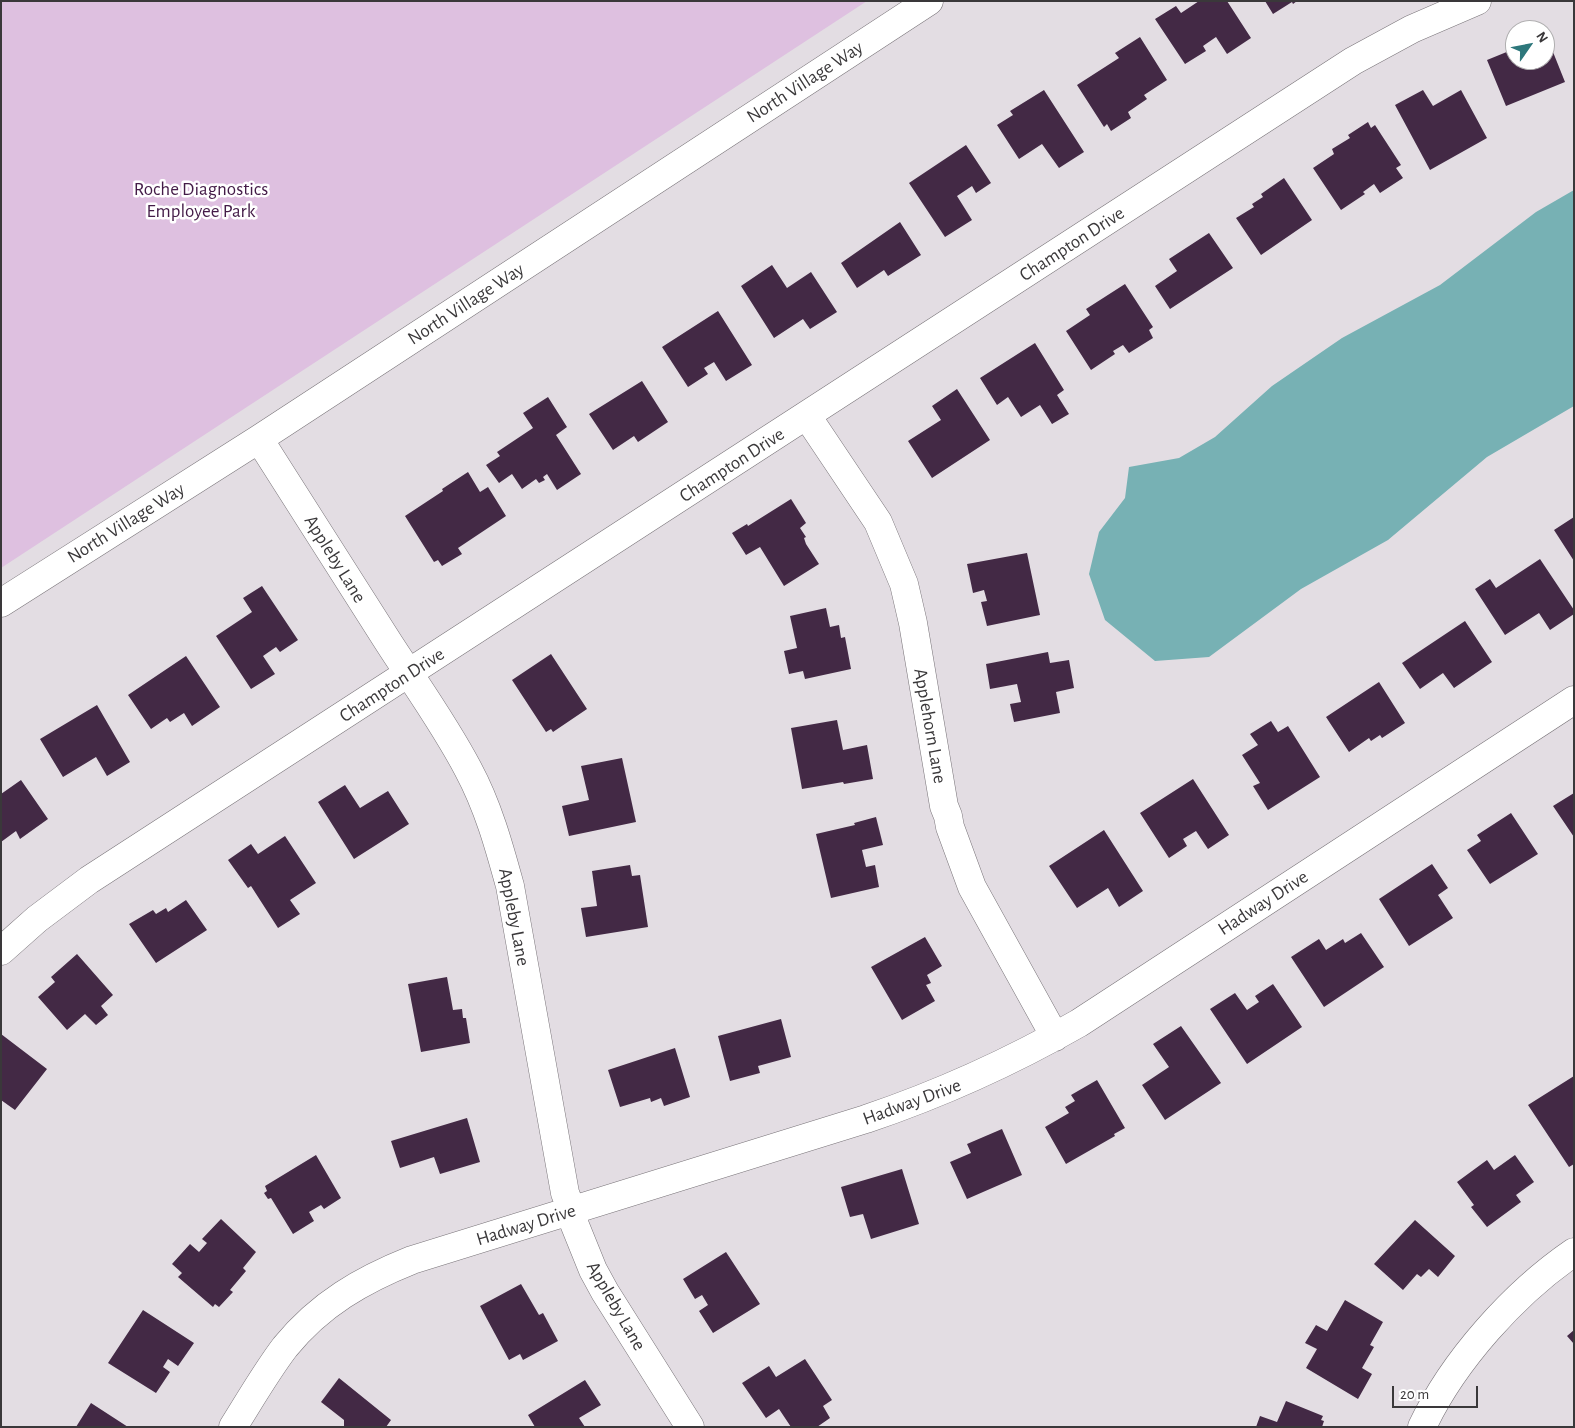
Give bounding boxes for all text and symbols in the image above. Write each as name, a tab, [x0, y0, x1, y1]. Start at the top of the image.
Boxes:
north arrow	[1505, 20, 1555, 70]
text: N	[1533, 29, 1550, 45]
street label: North Village Way	[743, 36, 867, 128]
park label: Roche Diagnostics Employee Park	[134, 178, 268, 222]
street label: Champton Drive	[1015, 202, 1129, 286]
street label: North Village Way	[404, 258, 528, 350]
street label: Champton Drive	[675, 423, 789, 507]
street label: North Village Way	[63, 478, 189, 568]
street label: Appleby Lane	[299, 511, 371, 607]
street label: Champton Drive	[335, 643, 449, 727]
street label: Applehorn Lane	[909, 667, 951, 785]
street label: Hadway Drive	[1214, 865, 1312, 941]
street label: Appleby Lane	[493, 866, 535, 968]
street label: Hadway Drive	[860, 1074, 964, 1130]
street label: Hadway Drive	[473, 1199, 579, 1251]
street label: Appleby Lane	[581, 1257, 651, 1355]
scale bar	[1395, 1376, 1481, 1408]
text: 20 m	[1400, 1387, 1429, 1402]

